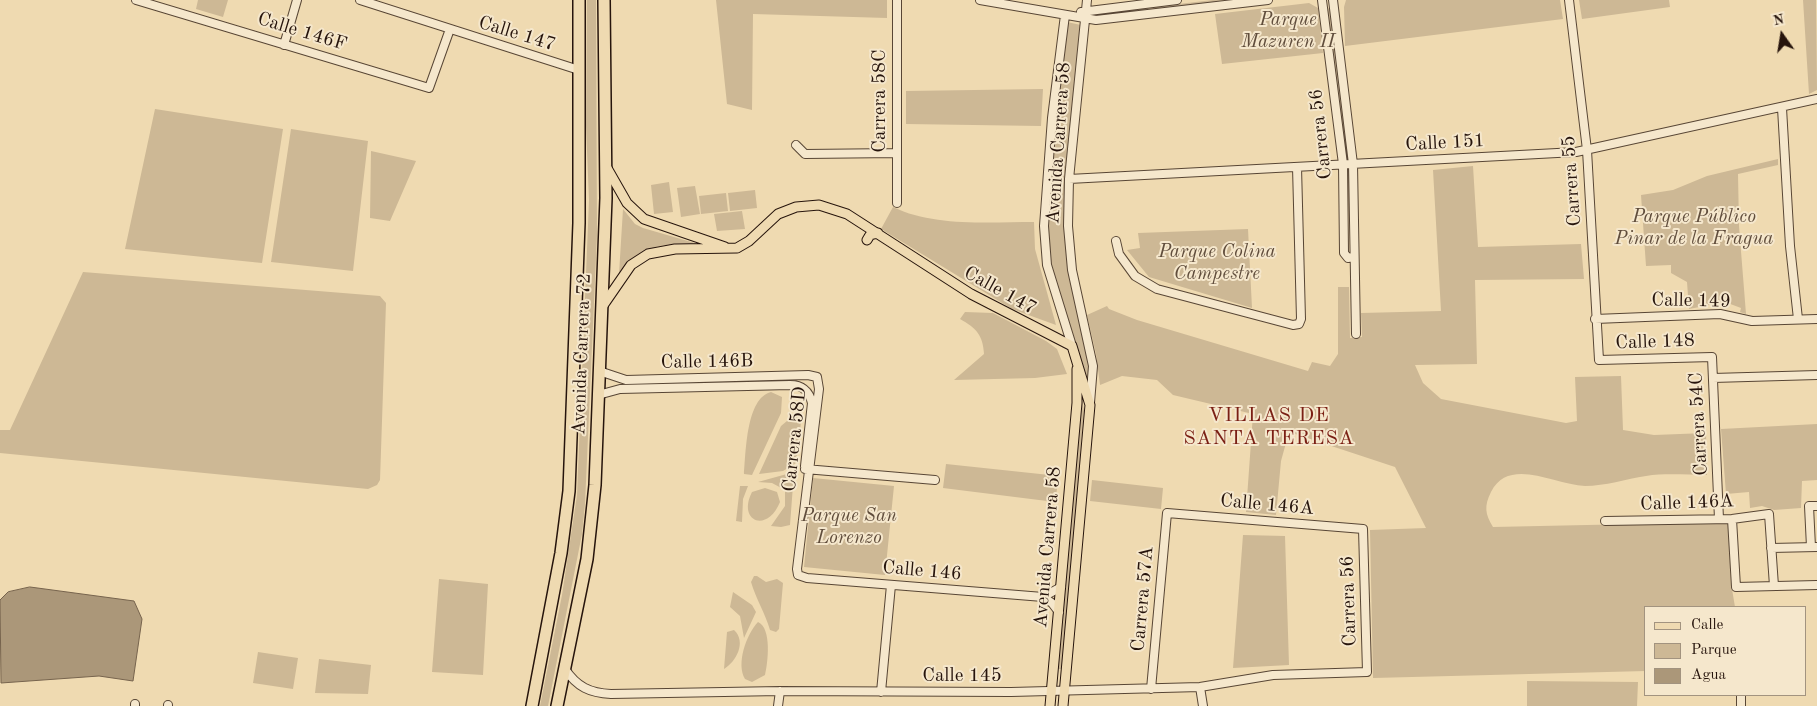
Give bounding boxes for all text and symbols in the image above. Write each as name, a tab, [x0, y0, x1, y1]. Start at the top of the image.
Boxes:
street label: Calle 146F	[255, 8, 349, 56]
park label: Parque Mazuren II	[1241, 9, 1335, 53]
north arrow	[1757, 10, 1807, 60]
street label: Calle 147	[476, 11, 558, 57]
text: N	[1772, 12, 1785, 28]
street label: Carrera 58C	[869, 49, 891, 153]
street label: Avenida Carrera 58	[1042, 61, 1076, 225]
street label: Carrera 56	[1305, 88, 1337, 180]
street label: Calle 151	[1405, 130, 1485, 156]
street label: Carrera 55	[1557, 135, 1587, 227]
park label: Parque Público Pinar de la Fragua	[1615, 206, 1773, 250]
park label: Parque Colina Campestre	[1158, 241, 1276, 285]
street label: Calle 147	[960, 262, 1040, 320]
street label: Avenida Carrera 72	[568, 273, 596, 435]
street label: Calle 149	[1651, 289, 1731, 313]
street label: Calle 148	[1615, 329, 1695, 355]
street label: Calle 146B	[661, 350, 753, 374]
street label: Carrera 54C	[1685, 372, 1713, 476]
street label: Carrera 58D	[778, 385, 812, 493]
district label: VILLAS DE SANTA TERESA	[1182, 404, 1356, 451]
street label: Avenida Carrera 58	[1030, 465, 1066, 629]
street label: Calle 146A	[1219, 490, 1315, 520]
street label: Calle 146A	[1640, 490, 1734, 516]
park label: Parque San Lorenzo	[801, 505, 897, 549]
street label: Carrera 57A	[1127, 545, 1159, 653]
street label: Carrera 56	[1336, 555, 1362, 647]
street label: Calle 146	[881, 556, 963, 586]
legend	[1644, 606, 1807, 696]
text: Calle	[1691, 618, 1723, 633]
text: Parque	[1691, 643, 1737, 658]
street label: Calle 145	[922, 665, 1002, 687]
text: Agua	[1691, 668, 1726, 683]

